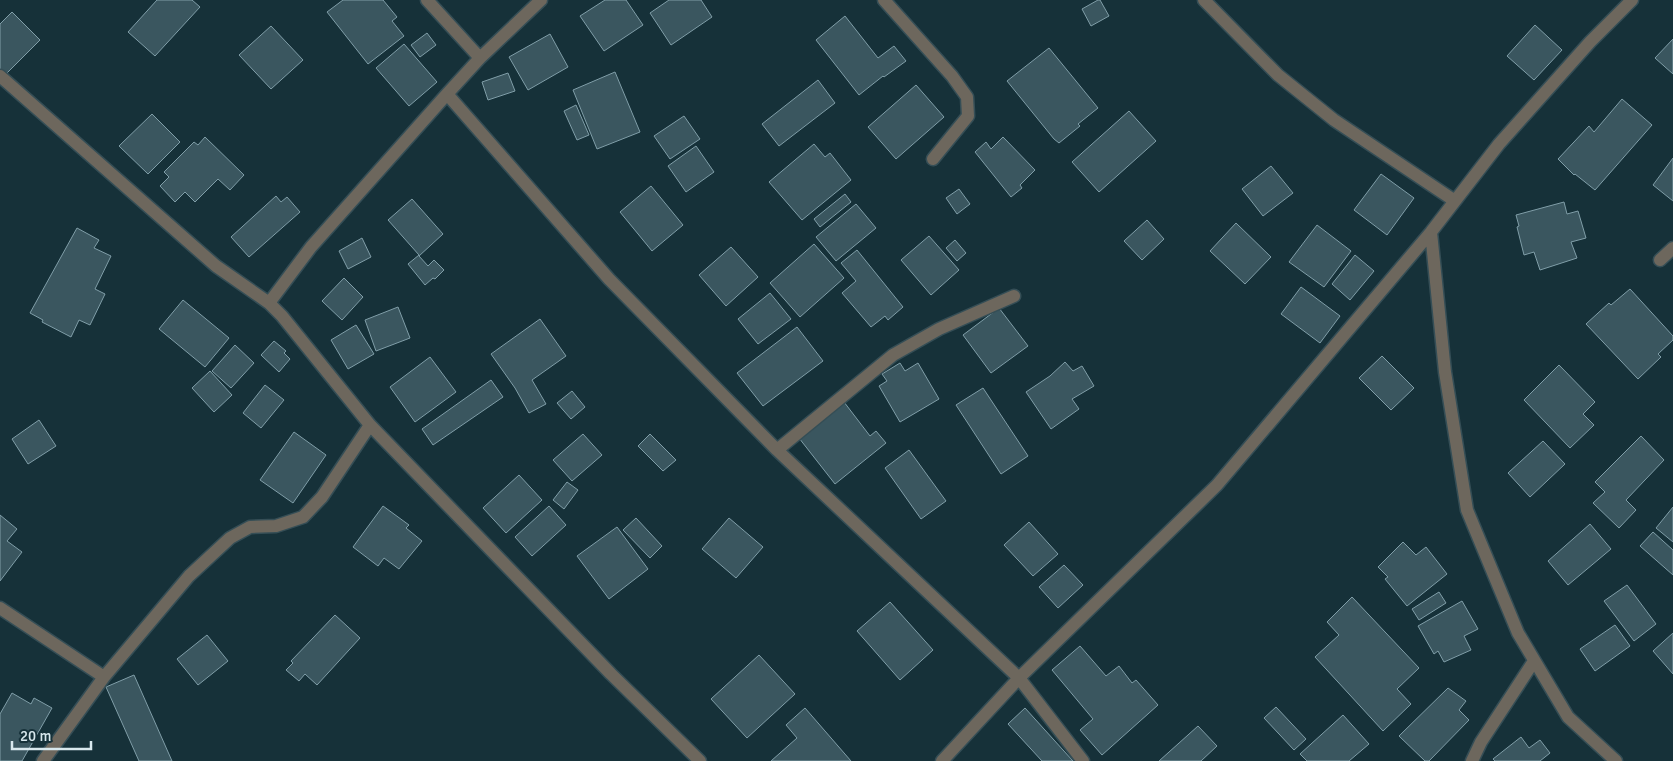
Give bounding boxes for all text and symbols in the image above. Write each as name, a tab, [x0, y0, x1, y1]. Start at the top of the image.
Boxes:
scale bar	[12, 718, 91, 750]
text: 20 m	[20, 727, 51, 745]

